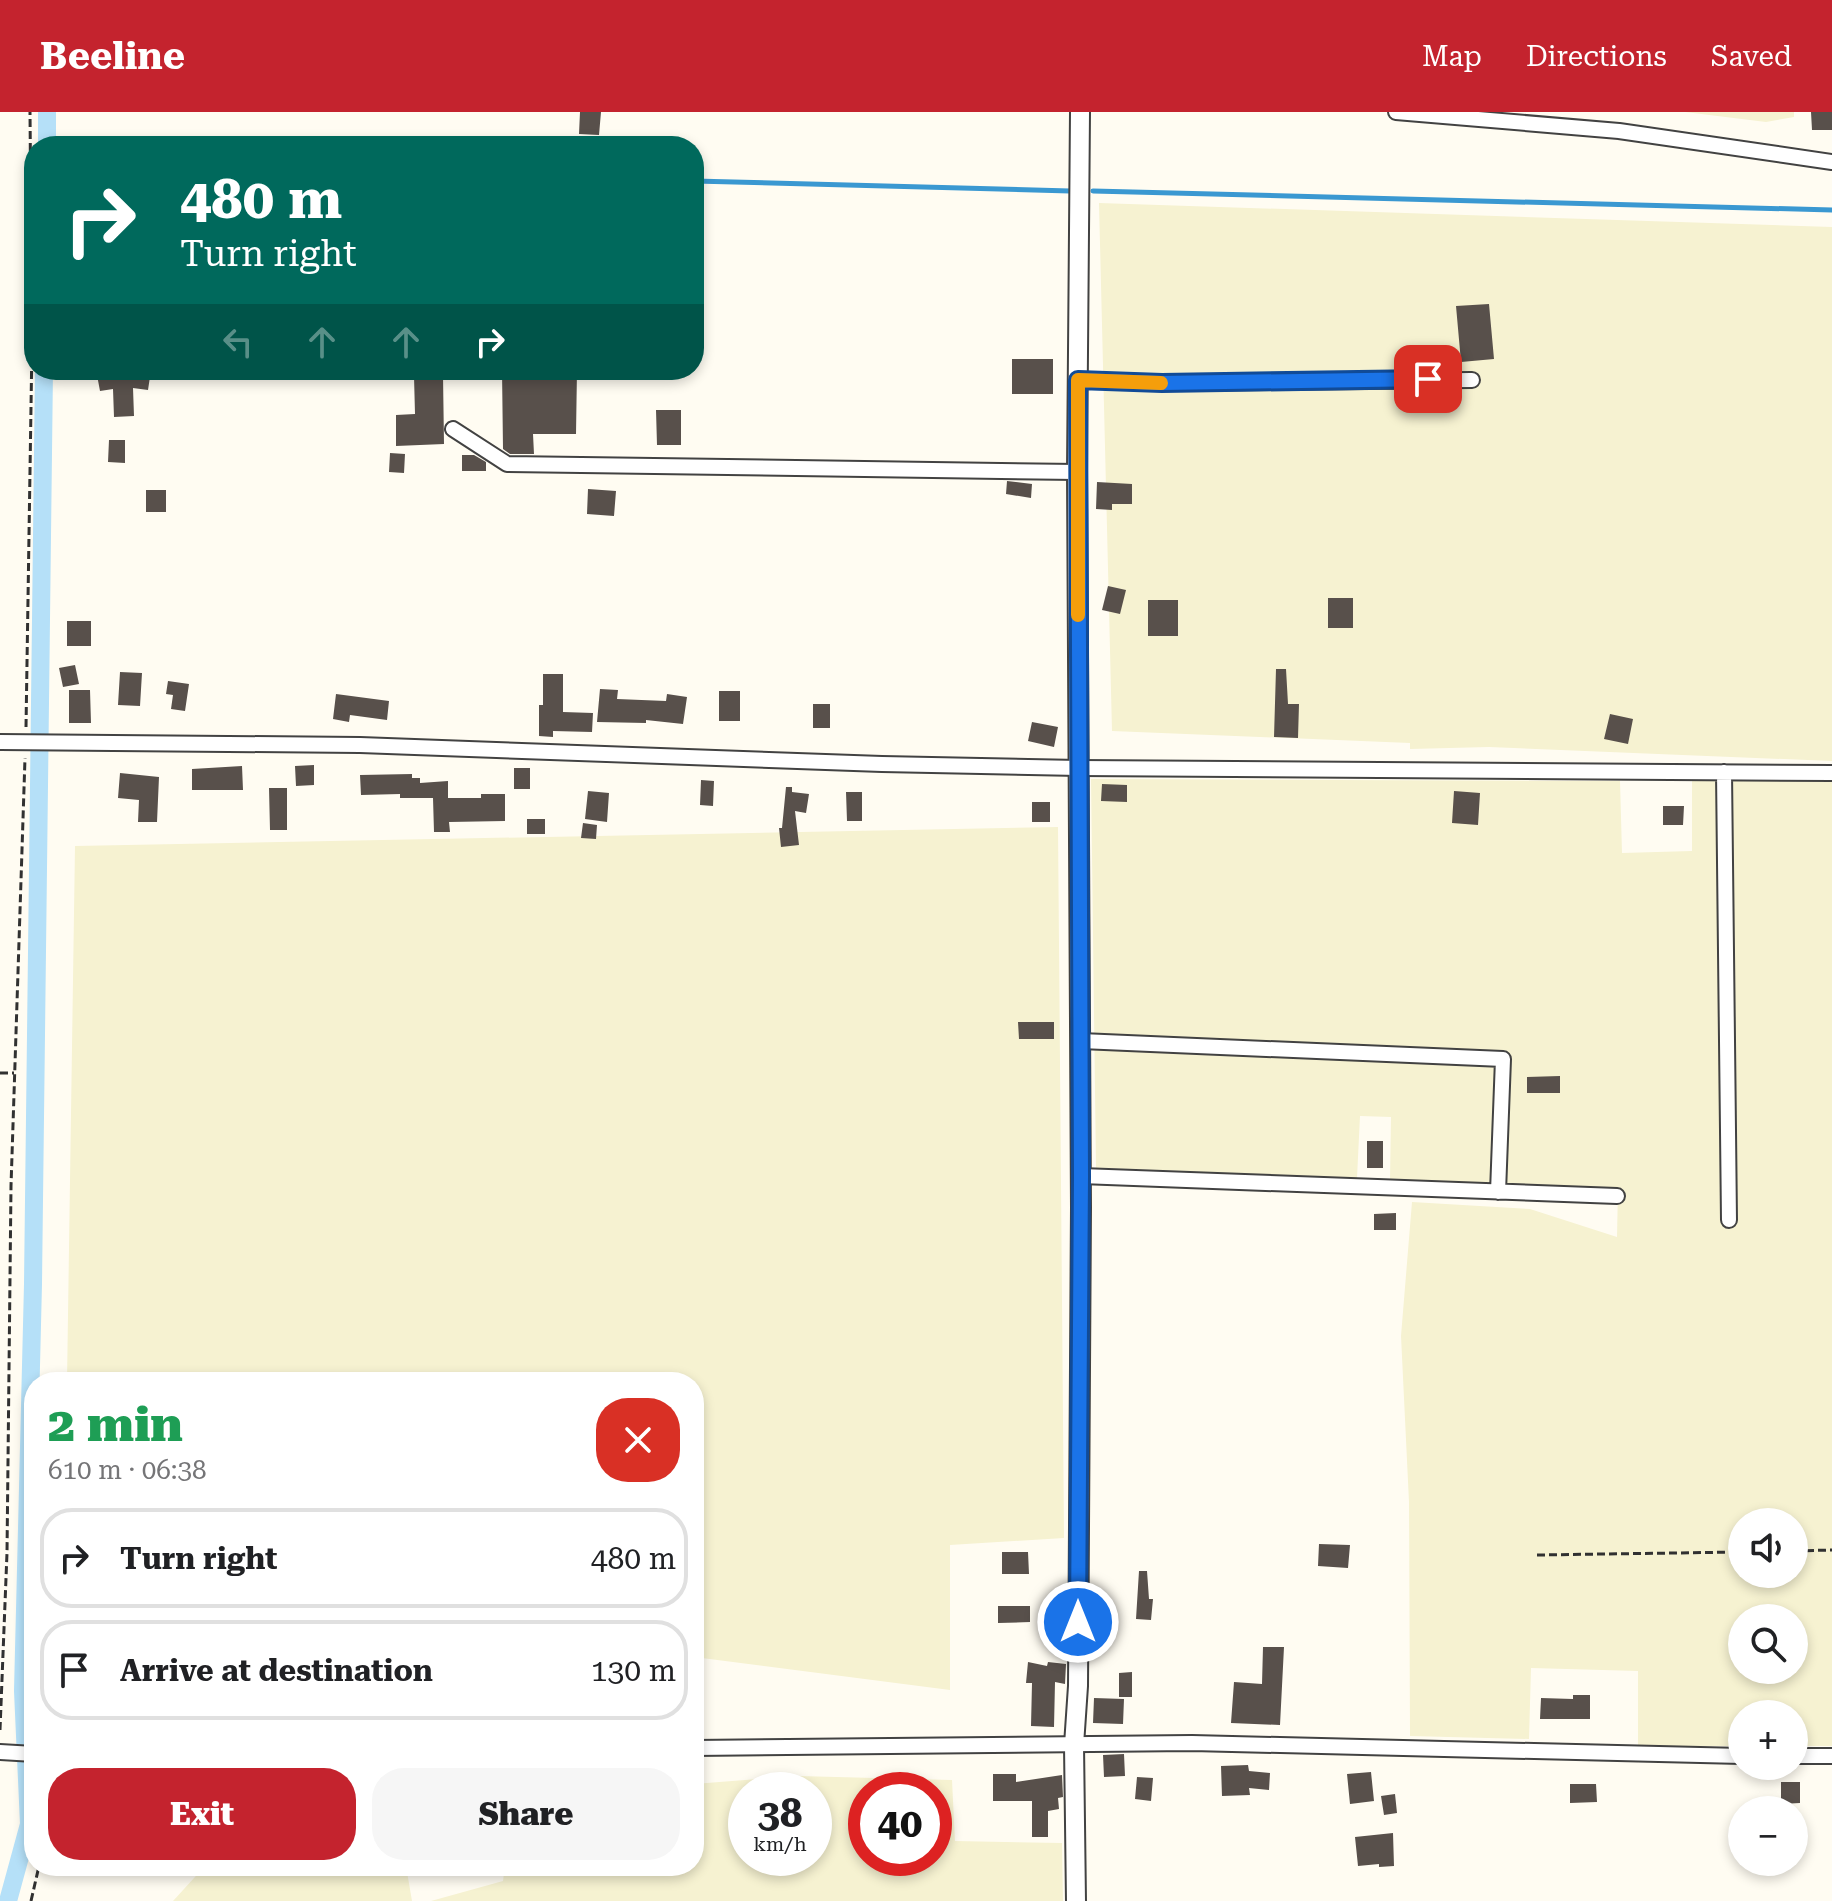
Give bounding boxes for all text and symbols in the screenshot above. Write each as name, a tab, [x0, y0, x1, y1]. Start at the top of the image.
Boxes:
text: Beeline	[40, 34, 185, 78]
text: Map	[1422, 40, 1482, 73]
text: Directions	[1526, 40, 1667, 73]
text: Saved	[1711, 40, 1792, 73]
text: 480 m	[180, 166, 342, 232]
icon: right	[48, 168, 152, 272]
text: Turn right	[180, 233, 357, 275]
icon: left	[216, 320, 260, 364]
icon: ahead	[300, 320, 344, 364]
icon: ahead	[384, 320, 428, 364]
icon: right	[468, 320, 512, 364]
pin	[1394, 345, 1462, 413]
icon: arrive	[1406, 357, 1450, 401]
text: 2 min	[48, 1397, 183, 1453]
button: close	[596, 1398, 680, 1482]
text: 610 m · 06:38	[48, 1455, 207, 1485]
map controls	[1728, 1508, 1808, 1876]
button: sound	[1728, 1508, 1808, 1588]
icon: right	[52, 1536, 96, 1580]
text: Turn right	[120, 1541, 277, 1576]
text: 480 m	[591, 1541, 676, 1576]
position arrow	[1036, 1580, 1120, 1664]
button: search	[1728, 1604, 1808, 1684]
icon: arrive	[52, 1648, 96, 1692]
text: Arrive at destination	[120, 1653, 433, 1688]
text: 130 m	[591, 1653, 676, 1688]
button: +	[1728, 1700, 1808, 1780]
button: Exit	[48, 1768, 356, 1860]
button: Share	[372, 1768, 680, 1860]
speed limit sign: 40	[848, 1772, 952, 1876]
text: 38	[758, 1790, 802, 1837]
button: −	[1728, 1796, 1808, 1876]
text: km/h	[753, 1832, 807, 1856]

